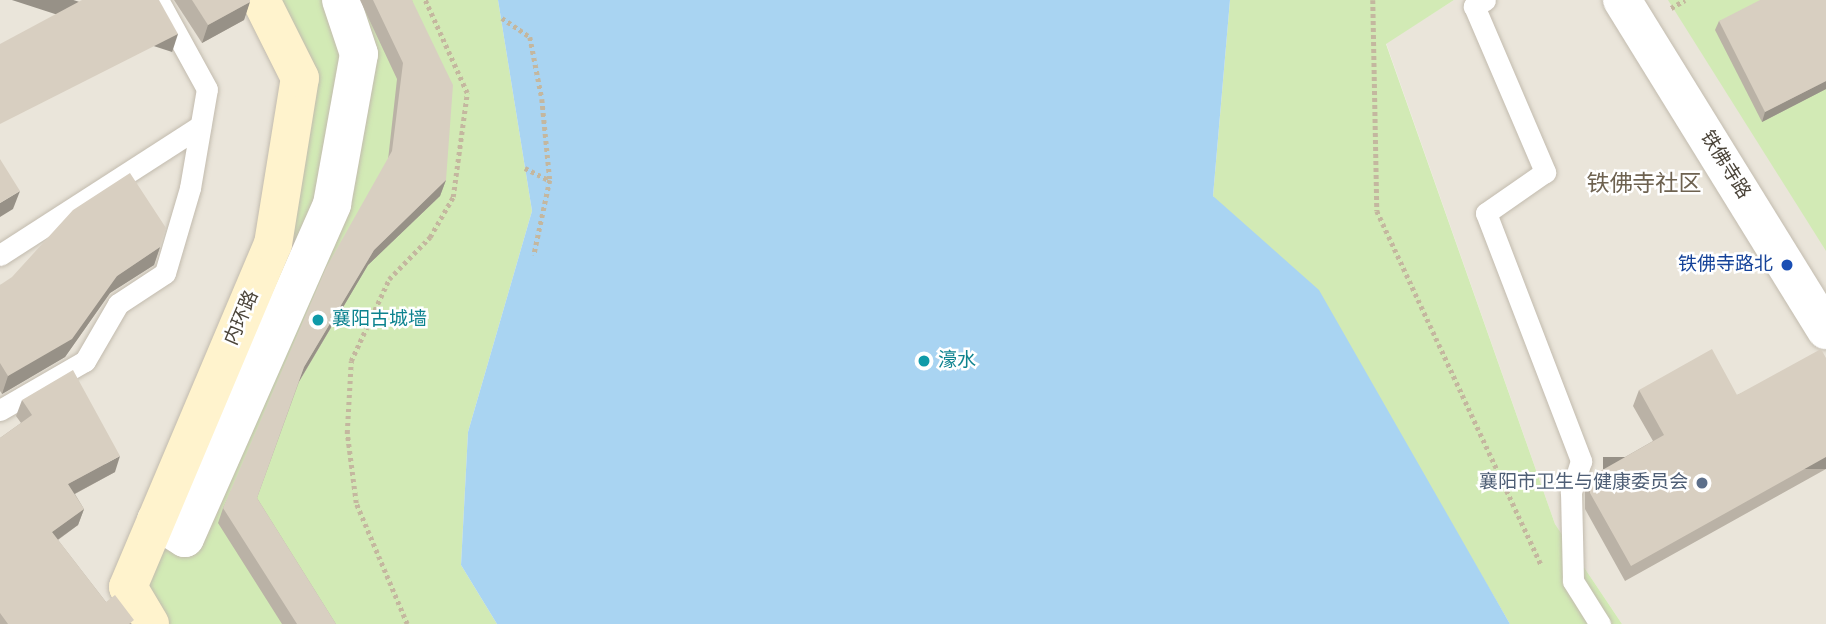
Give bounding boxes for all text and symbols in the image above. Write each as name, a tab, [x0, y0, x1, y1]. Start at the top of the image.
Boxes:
street label: 铁佛寺路	[1695, 127, 1755, 203]
district label: 铁佛寺社区	[1587, 170, 1701, 198]
place label: 铁佛寺路北	[1678, 254, 1773, 276]
marker: 铁佛寺路北	[1779, 257, 1795, 273]
street label: 内环路	[220, 287, 264, 349]
place label: 襄阳古城墙	[332, 309, 427, 331]
marker: 襄阳古城墙	[310, 312, 326, 328]
place label: 濠水	[938, 350, 976, 372]
marker: 濠水	[916, 353, 932, 369]
place label: 襄阳市卫生与健康委员会	[1479, 472, 1688, 494]
marker: 襄阳市卫生与健康委员会	[1694, 475, 1710, 491]

